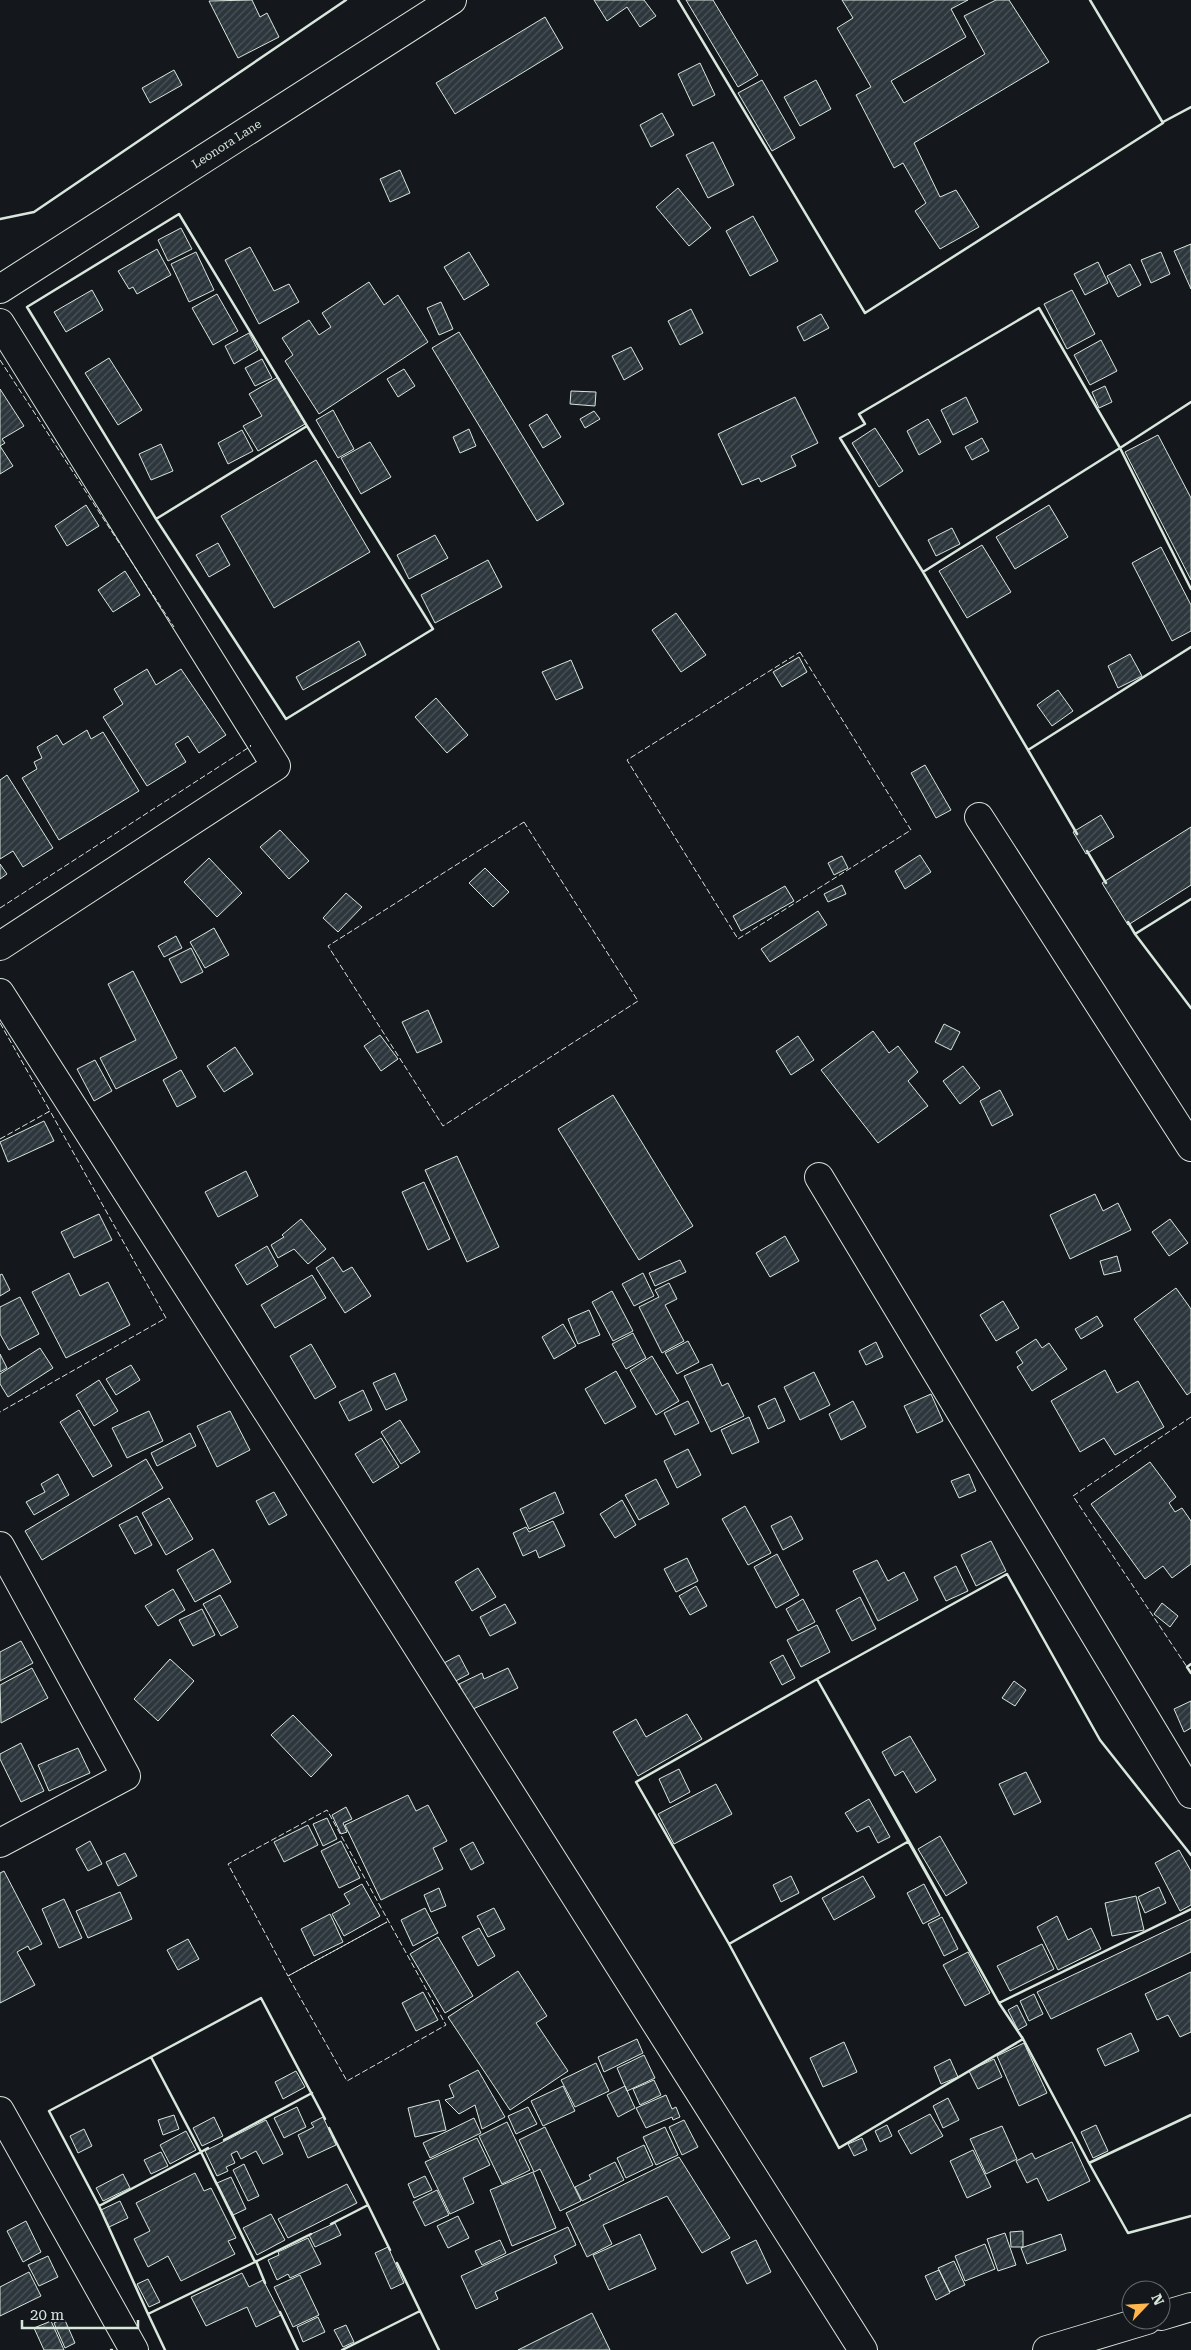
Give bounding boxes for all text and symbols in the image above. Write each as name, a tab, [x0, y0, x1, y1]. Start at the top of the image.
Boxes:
street label: Leonora Lane	[189, 117, 264, 171]
north arrow	[1121, 2280, 1171, 2330]
text: N	[1148, 2291, 1167, 2308]
scale bar	[22, 2298, 139, 2330]
text: 20 m	[30, 2306, 65, 2324]

